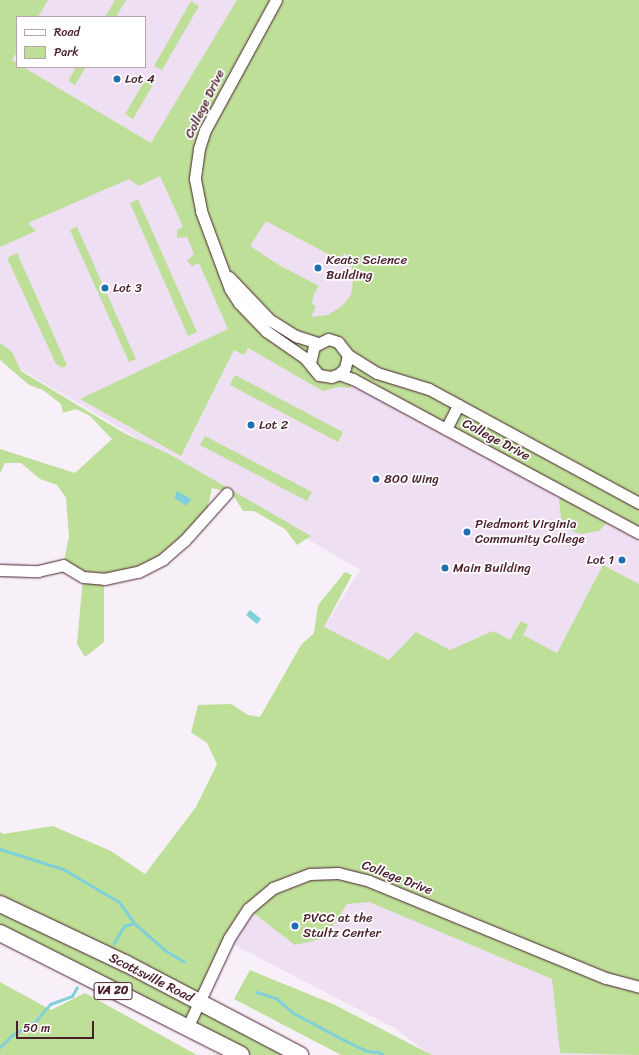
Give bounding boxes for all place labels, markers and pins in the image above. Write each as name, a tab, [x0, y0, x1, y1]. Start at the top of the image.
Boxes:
place label: Lot 4	[125, 71, 155, 87]
marker: Lot 4	[112, 74, 122, 84]
place label: Keats Science Building	[326, 253, 407, 284]
marker: Keats Science Building	[313, 263, 323, 273]
place label: Lot 3	[113, 280, 142, 296]
marker: Lot 3	[100, 283, 110, 293]
place label: Lot 2	[259, 417, 288, 433]
marker: Lot 2	[246, 420, 256, 430]
place label: 800 Wing	[384, 471, 439, 487]
marker: 800 Wing	[371, 474, 381, 484]
place label: Piedmont Virginia Community College	[475, 517, 585, 548]
marker: Piedmont Virginia Community College	[462, 527, 472, 537]
place label: Lot 1	[587, 552, 614, 568]
marker: Lot 1	[617, 555, 627, 565]
place label: Main Building	[453, 560, 531, 576]
marker: Main Building	[440, 563, 450, 573]
place label: PVCC at the Stultz Center	[303, 911, 382, 942]
marker: PVCC at the Stultz Center	[290, 921, 300, 931]

